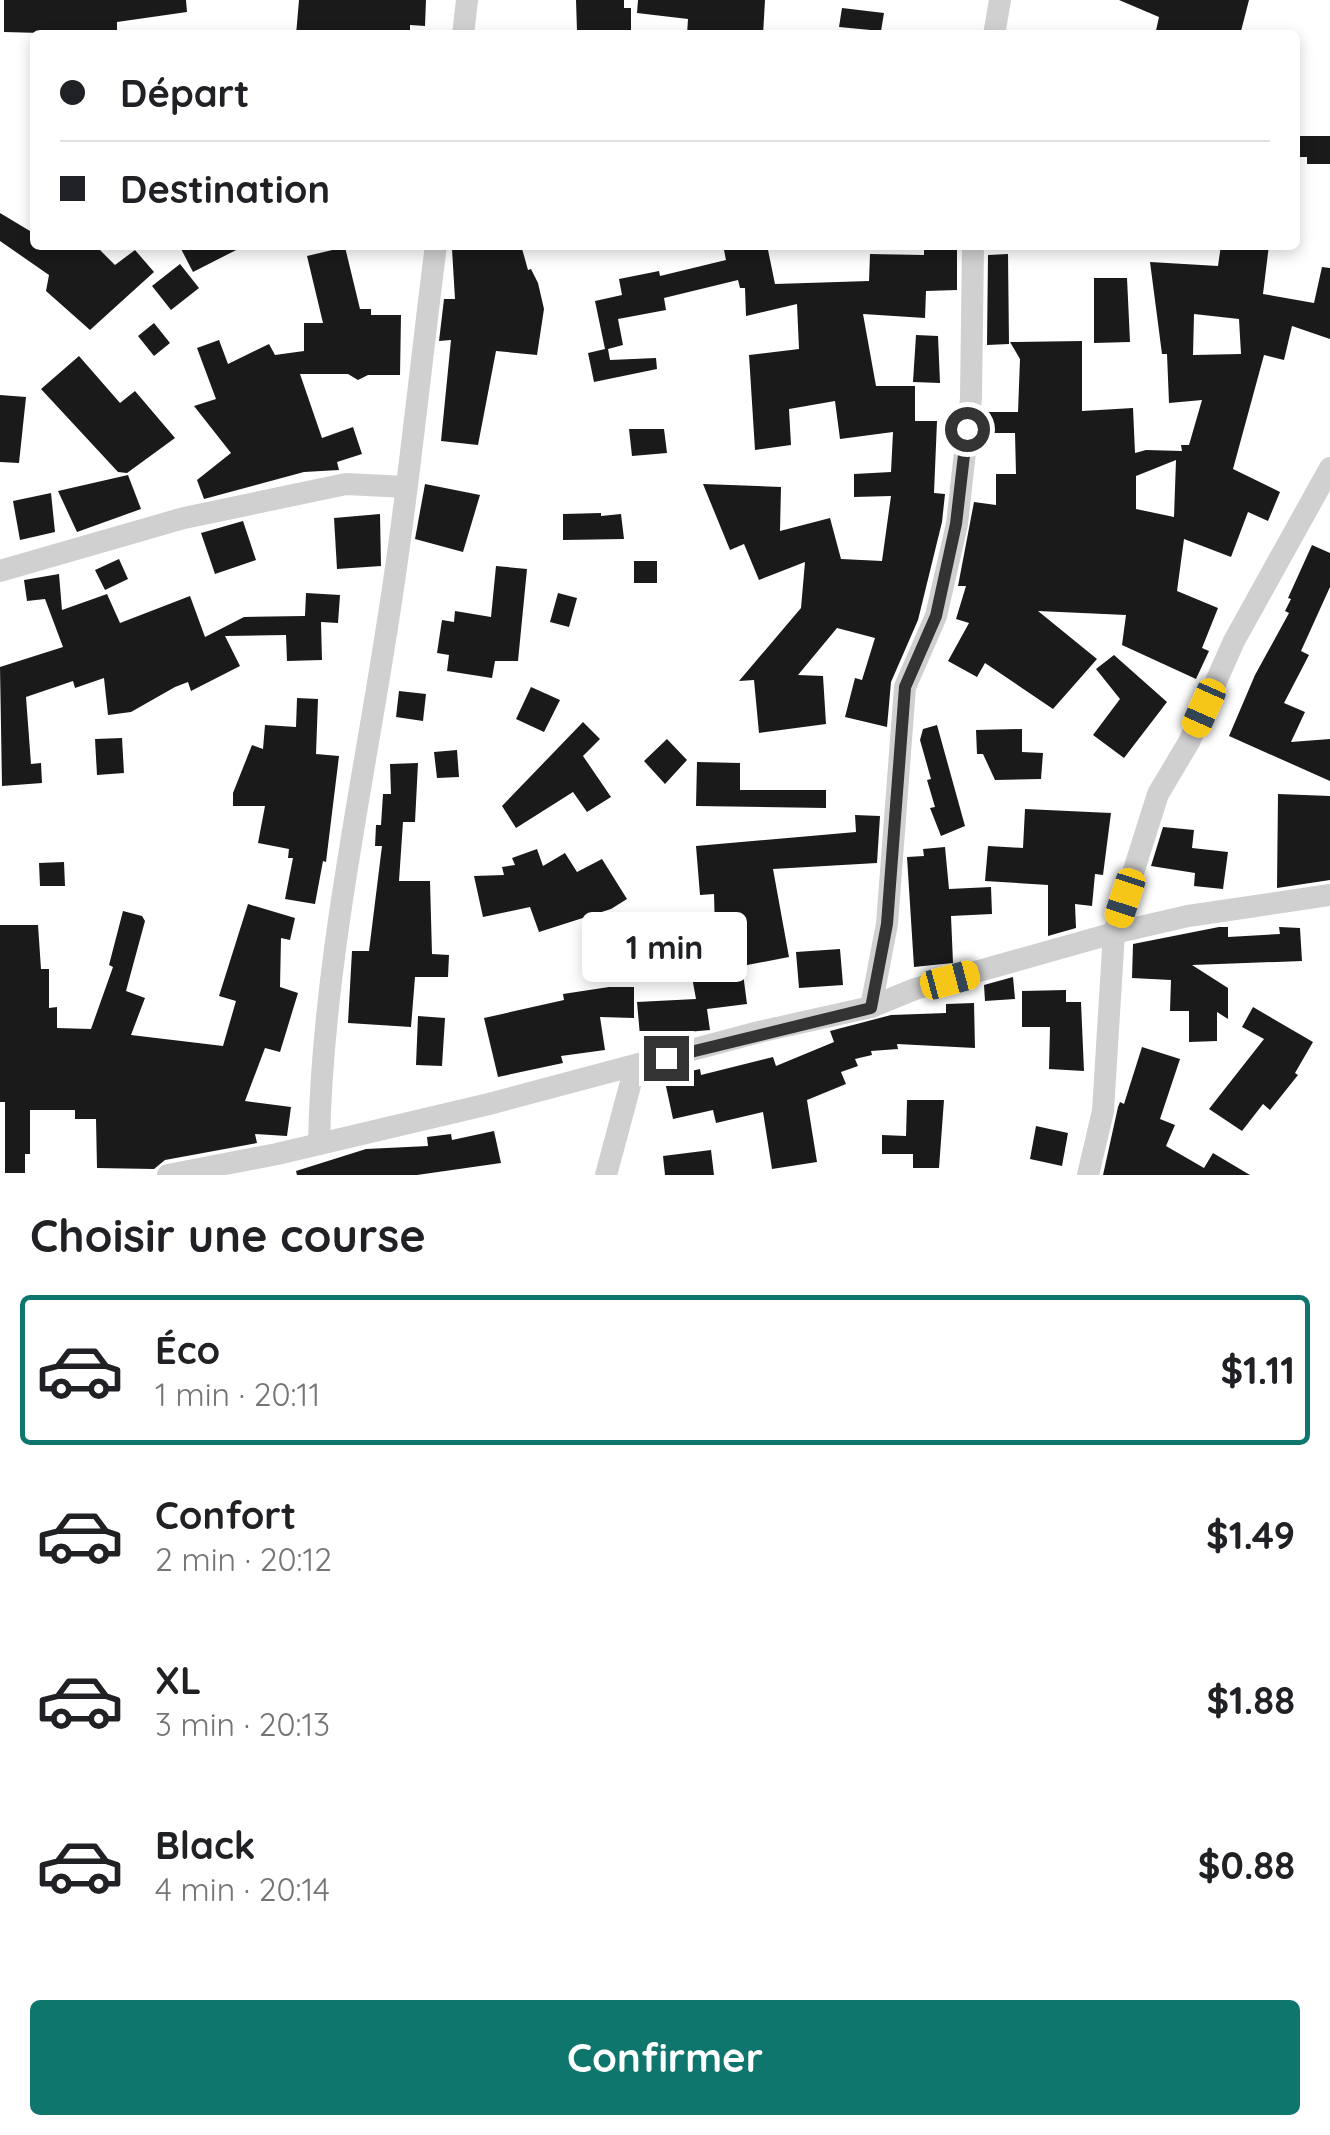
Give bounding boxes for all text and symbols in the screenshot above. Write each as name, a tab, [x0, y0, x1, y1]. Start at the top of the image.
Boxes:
text: Départ	[120, 69, 250, 117]
text: Destination	[120, 165, 330, 213]
route start	[945, 407, 990, 452]
car	[1178, 674, 1230, 742]
car	[1101, 865, 1149, 931]
callout: 1 min	[584, 913, 748, 983]
text: 1 min	[626, 927, 703, 967]
car	[917, 958, 983, 1002]
route end	[644, 1036, 689, 1081]
text: Choisir une course	[30, 1207, 426, 1263]
icon: car	[35, 1325, 125, 1415]
text: Éco	[155, 1326, 220, 1374]
text: $1.11	[1220, 1346, 1295, 1394]
text: 1 min · 20:11	[155, 1374, 320, 1414]
icon: car	[35, 1490, 125, 1580]
text: Confort	[155, 1491, 296, 1539]
text: $1.49	[1206, 1511, 1295, 1559]
text: 2 min · 20:12	[155, 1539, 332, 1579]
icon: car	[35, 1655, 125, 1745]
text: XL	[155, 1656, 201, 1704]
text: $1.88	[1206, 1676, 1295, 1724]
text: 3 min · 20:13	[155, 1704, 330, 1744]
icon: car	[35, 1820, 125, 1910]
text: Black	[155, 1821, 255, 1869]
text: $0.88	[1198, 1841, 1295, 1889]
text: 4 min · 20:14	[155, 1869, 330, 1909]
button: Confirmer	[30, 2000, 1300, 2115]

